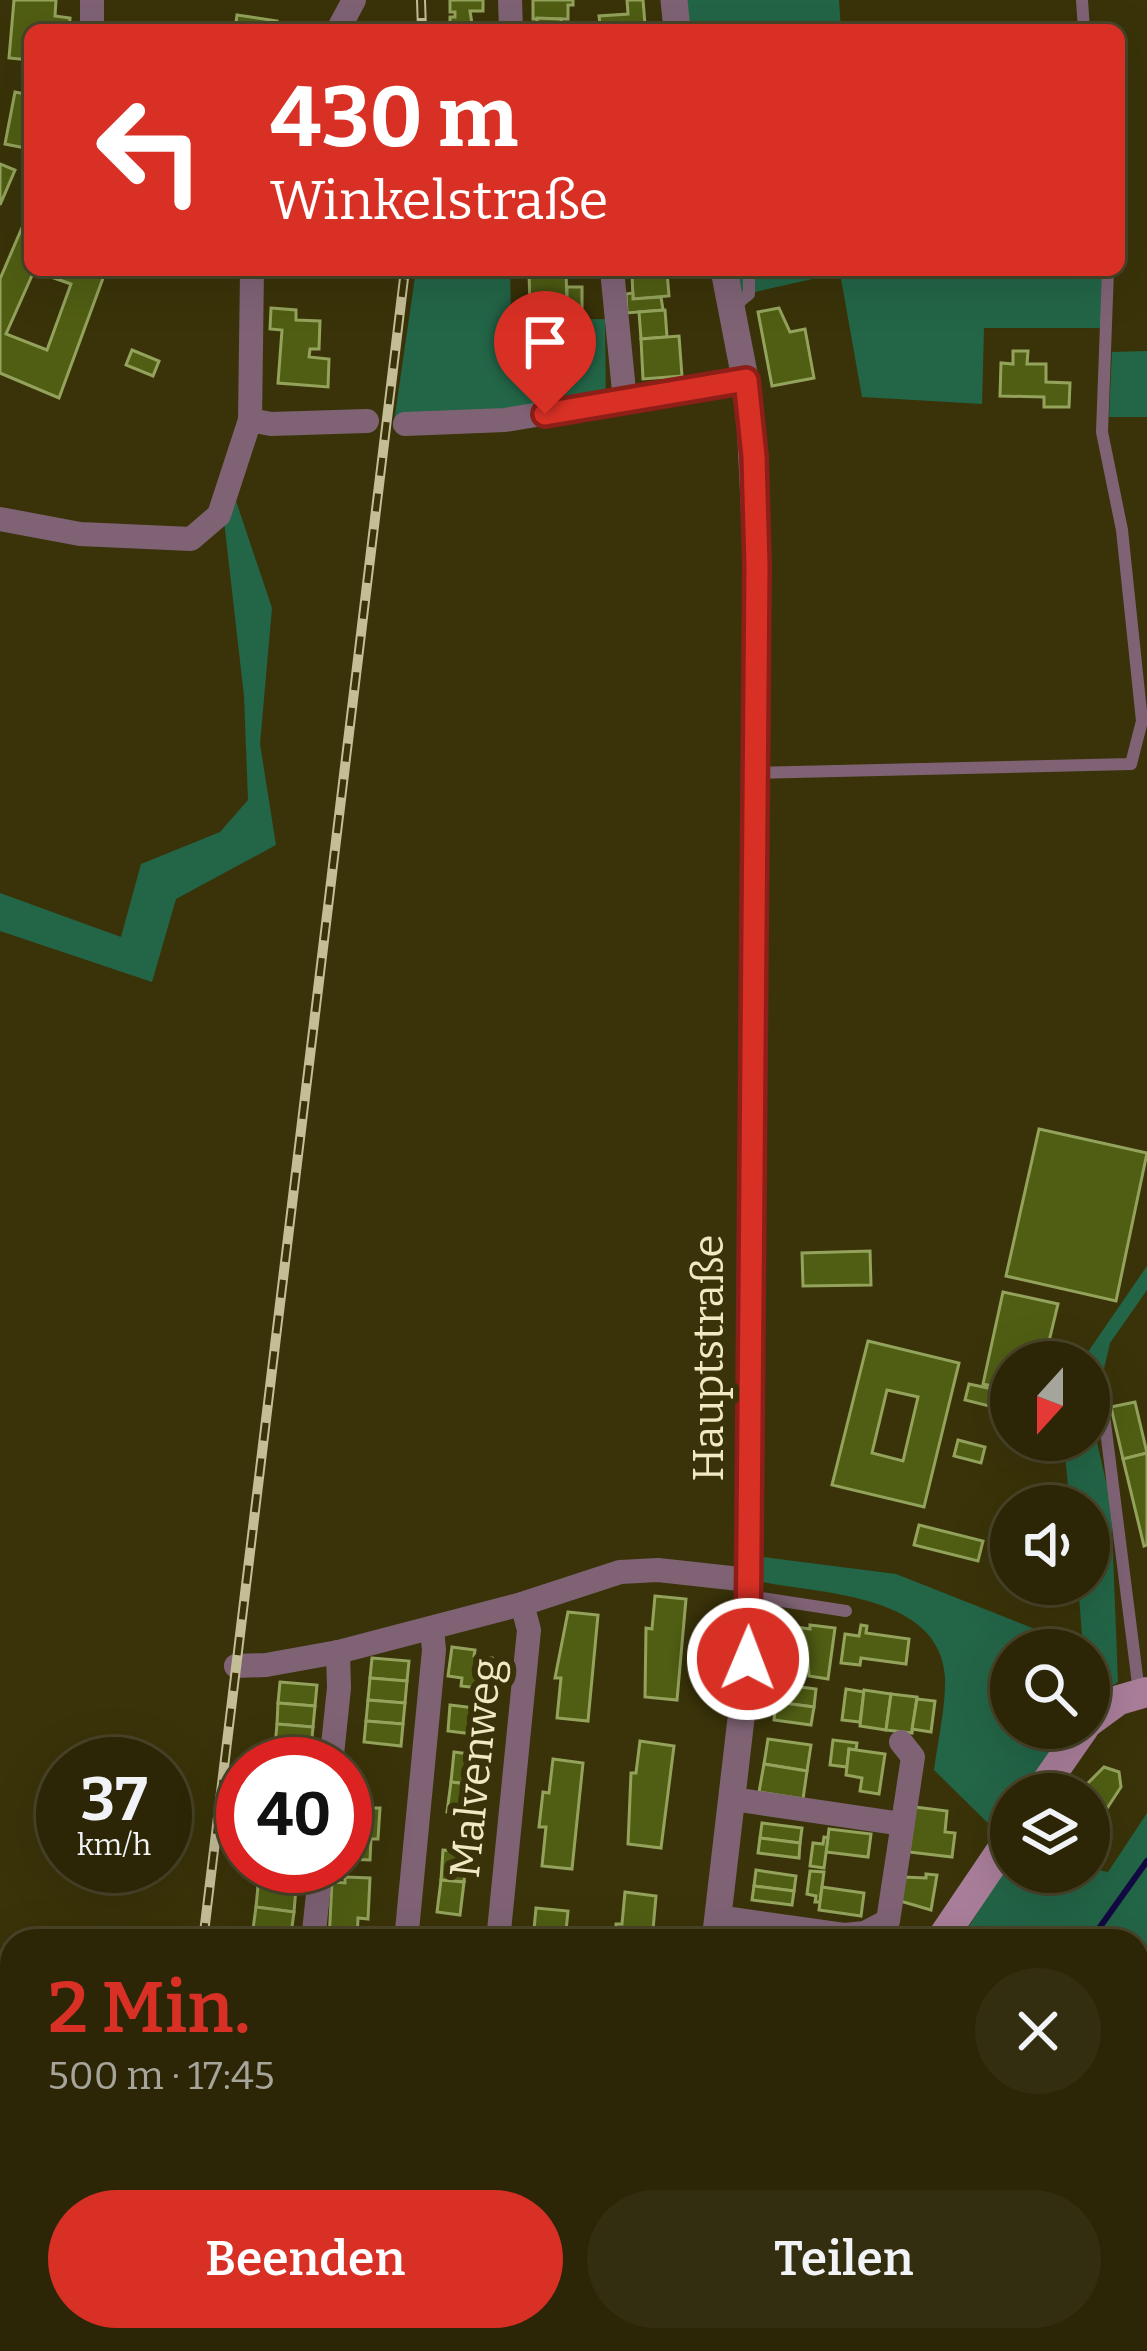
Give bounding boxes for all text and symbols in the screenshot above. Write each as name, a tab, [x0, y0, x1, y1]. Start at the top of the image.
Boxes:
text: 430 m	[270, 67, 518, 168]
icon: left	[72, 72, 228, 228]
text: Winkelstraße	[270, 169, 608, 233]
pin	[494, 291, 596, 414]
icon: arrive	[512, 309, 578, 375]
street label: Hauptstraße	[684, 1235, 734, 1481]
north arrow	[990, 1341, 1110, 1461]
map controls	[990, 1341, 1110, 1893]
button: sound	[990, 1485, 1110, 1605]
position arrow	[685, 1596, 811, 1722]
button: search	[990, 1629, 1110, 1749]
street label: Malvenweg	[440, 1656, 512, 1880]
speed limit sign: 40	[216, 1737, 372, 1893]
text: 37	[81, 1764, 147, 1836]
button: layers	[990, 1773, 1110, 1893]
text: km/h	[77, 1827, 151, 1863]
text: 2 Min.	[48, 1965, 250, 2051]
button: close	[975, 1968, 1101, 2094]
text: 500 m · 17:45	[48, 2053, 275, 2099]
button: Beenden	[48, 2190, 563, 2328]
button: Teilen	[587, 2190, 1101, 2328]

